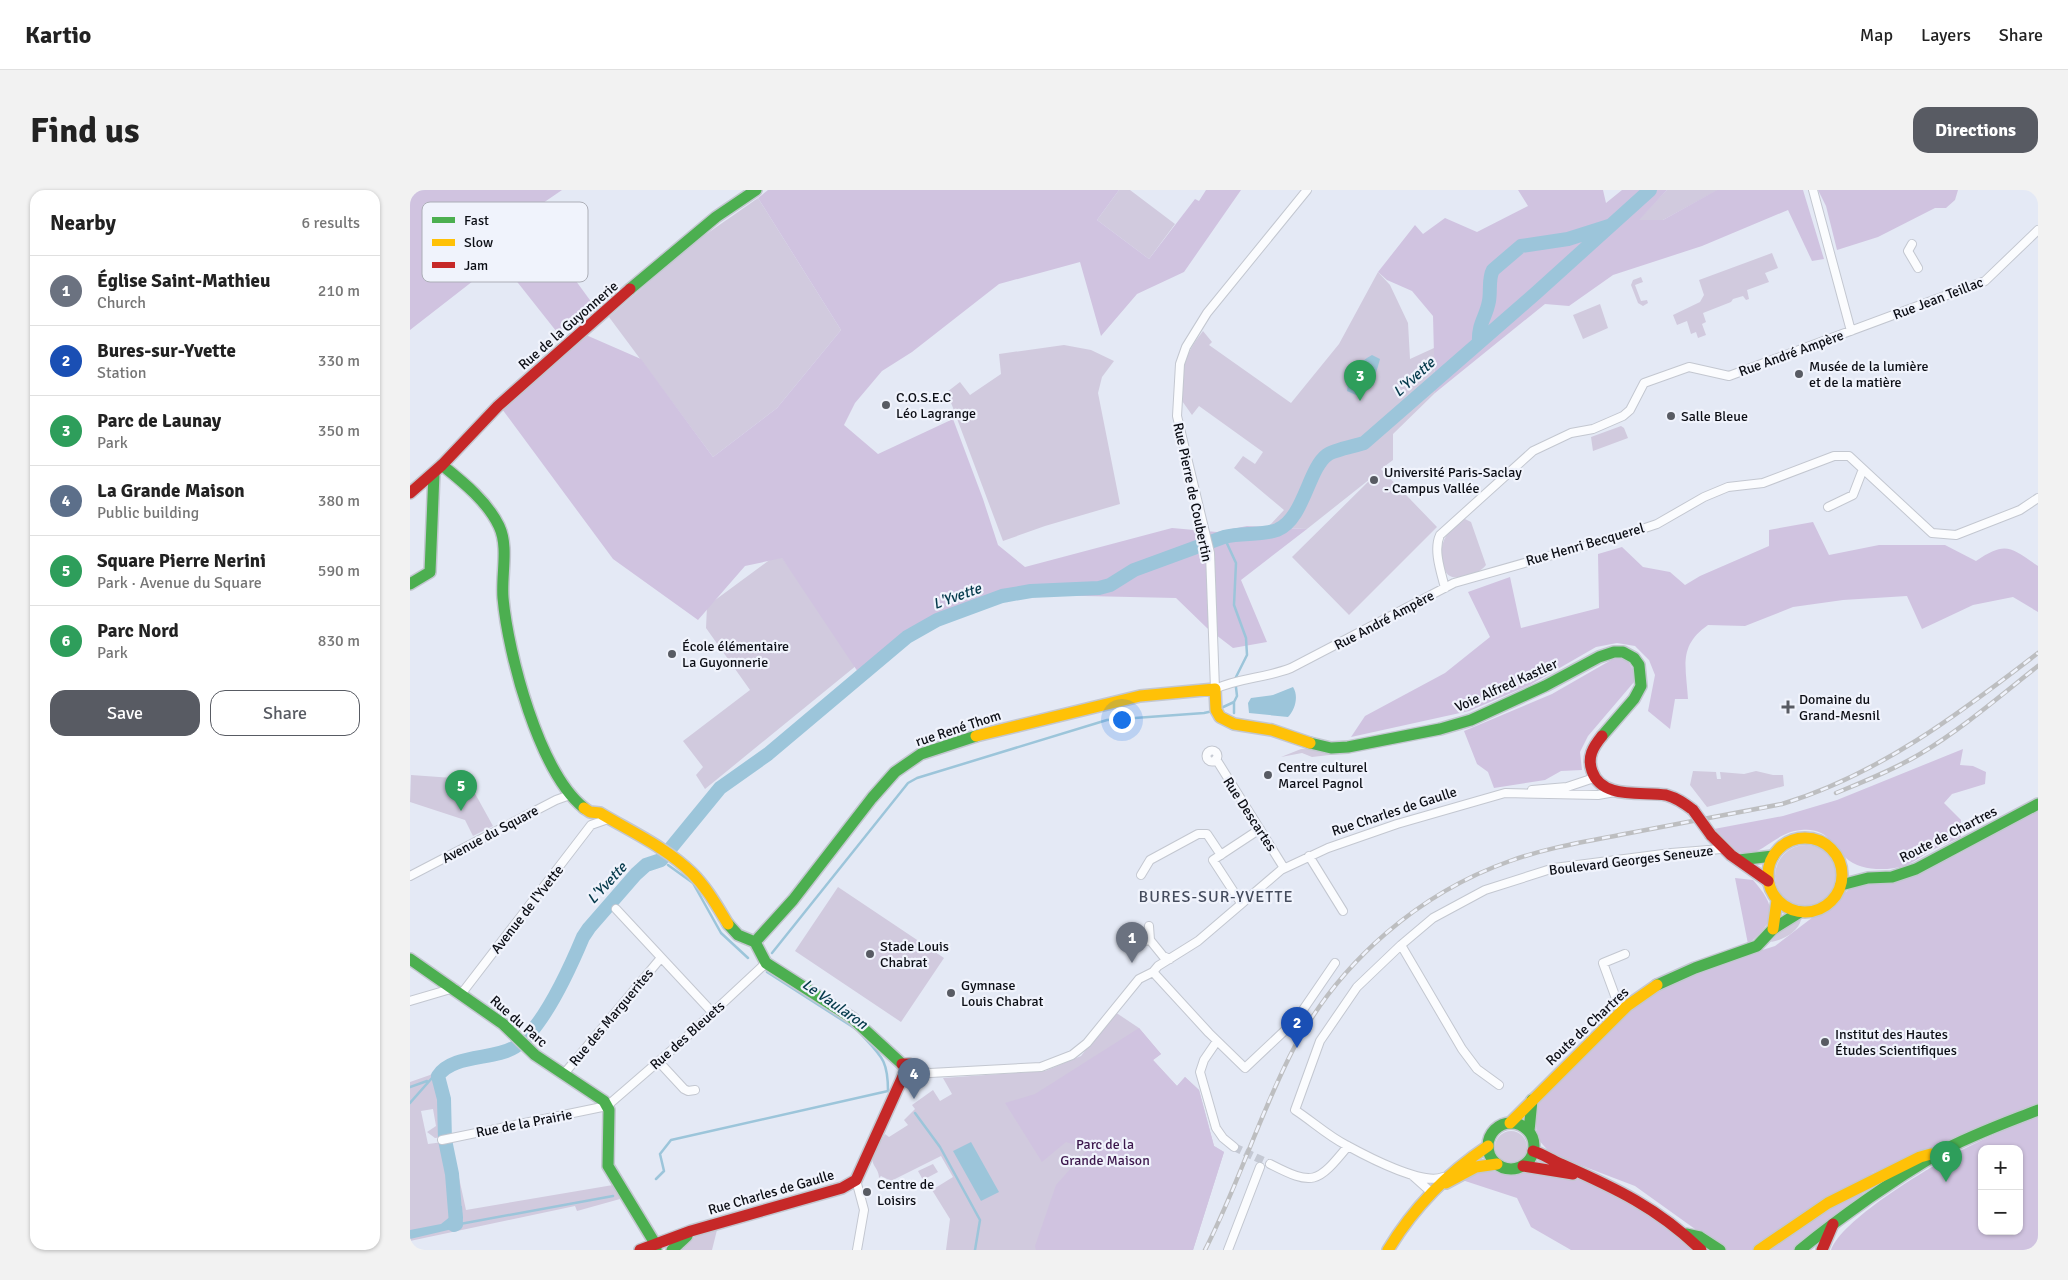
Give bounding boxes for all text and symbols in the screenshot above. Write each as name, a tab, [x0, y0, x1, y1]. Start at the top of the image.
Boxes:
text: Kartio	[25, 20, 91, 50]
text: Map	[1860, 24, 1893, 46]
text: Layers	[1921, 24, 1971, 46]
text: Share	[1999, 24, 2043, 46]
button: Directions	[1913, 107, 2038, 153]
text: Find us	[30, 109, 140, 152]
legend	[422, 202, 588, 282]
text: Nearby	[50, 210, 116, 236]
text: Fast	[464, 212, 489, 229]
text: 6 results	[301, 213, 360, 233]
text: Slow	[464, 234, 493, 251]
text: Jam	[464, 257, 488, 274]
text: Église Saint-Mathieu	[97, 269, 270, 293]
street label: Rue Jean Teillac	[1891, 273, 1986, 323]
street label: Rue de la Guyonnerie	[515, 277, 622, 373]
text: 1	[62, 281, 70, 301]
text: 210 m	[318, 281, 360, 301]
text: Church	[97, 293, 146, 313]
street label: Rue André Ampère	[1736, 327, 1846, 380]
text: Bures-sur-Yvette	[97, 339, 236, 363]
text: 2	[62, 351, 70, 371]
text: 330 m	[318, 351, 360, 371]
water label: L'Yvette	[1389, 353, 1440, 400]
place label: Musée de la lumière et de la matière	[1809, 358, 1928, 391]
pin: 3	[1344, 360, 1376, 401]
text: Station	[97, 363, 147, 383]
marker: Musée de la lumière et de la matière	[1793, 368, 1805, 380]
place label: C.O.S.E.C Léo Lagrange	[896, 389, 976, 422]
marker: C.O.S.E.C Léo Lagrange	[880, 399, 892, 411]
place label: Salle Bleue	[1681, 408, 1748, 425]
text: Parc de Launay	[97, 409, 221, 433]
marker: Salle Bleue	[1665, 410, 1677, 422]
text: 3	[62, 421, 70, 441]
text: 350 m	[318, 421, 360, 441]
street label: Rue Pierre de Coubertin	[1169, 421, 1216, 563]
text: Park	[97, 433, 128, 453]
place label: Université Paris-Saclay - Campus Vallée	[1384, 464, 1522, 497]
marker: Université Paris-Saclay - Campus Vallée	[1368, 474, 1380, 486]
text: La Grande Maison	[97, 479, 245, 503]
text: 4	[62, 491, 70, 511]
text: 380 m	[318, 491, 360, 511]
text: Public building	[97, 503, 199, 523]
street label: Rue Henri Becquerel	[1524, 519, 1646, 570]
text: Square Pierre Nerini	[97, 549, 266, 573]
text: 5	[62, 561, 70, 581]
text: 590 m	[318, 561, 360, 581]
text: Park · Avenue du Square	[97, 573, 262, 593]
water label: L'Yvette	[930, 578, 985, 613]
street label: Rue André Ampère	[1331, 587, 1437, 654]
text: Parc Nord	[97, 619, 179, 643]
text: 6	[62, 631, 70, 651]
text: 830 m	[318, 631, 360, 651]
place label: École élémentaire La Guyonnerie	[682, 638, 789, 671]
text: Park	[97, 643, 128, 663]
marker: École élémentaire La Guyonnerie	[666, 648, 678, 660]
street label: Voie Alfred Kastler	[1452, 655, 1561, 716]
button: Save	[50, 690, 200, 736]
button: Share	[210, 690, 360, 736]
place label: Domaine du Grand-Mesnil	[1799, 691, 1880, 724]
marker: Domaine du Grand-Mesnil	[1781, 700, 1795, 714]
street label: rue René Thom	[913, 707, 1003, 750]
your location	[1109, 707, 1135, 733]
place label: Centre culturel Marcel Pagnol	[1278, 759, 1368, 792]
marker: Centre culturel Marcel Pagnol	[1262, 769, 1274, 781]
pin: 5	[445, 770, 477, 811]
street label: Rue Descartes	[1219, 774, 1280, 855]
street label: Rue Charles de Gaulle	[1329, 783, 1459, 840]
street label: Avenue du Square	[439, 802, 541, 867]
street label: Route de Chartres	[1897, 803, 2000, 866]
street label: Boulevard Georges Seneuze	[1548, 842, 1714, 879]
water label: L'Yvette	[583, 857, 632, 907]
street label: Avenue de l'Yvette	[488, 862, 567, 957]
district label: BURES-SUR-YVETTE	[1139, 887, 1294, 907]
pin: 1	[1116, 922, 1148, 963]
place label: Stade Louis Chabrat	[880, 938, 949, 971]
marker: Stade Louis Chabrat	[864, 948, 876, 960]
street label: Rue des Marguerites	[566, 965, 657, 1069]
water label: Le Vaularon	[799, 975, 872, 1033]
place label: Gymnase Louis Chabrat	[961, 977, 1043, 1010]
street label: Route de Chartres	[1542, 984, 1632, 1069]
marker: Gymnase Louis Chabrat	[945, 987, 957, 999]
street label: Rue du Parc	[487, 992, 551, 1051]
street label: Rue des Bleuets	[647, 997, 728, 1073]
pin: 2	[1281, 1007, 1313, 1048]
place label: Institut des Hautes Études Scientifiques	[1835, 1026, 1957, 1059]
marker: Institut des Hautes Études Scientifiques	[1819, 1036, 1831, 1048]
pin: 4	[898, 1058, 930, 1099]
street label: Rue de la Prairie	[475, 1106, 574, 1141]
park label: Parc de la Grande Maison	[1060, 1136, 1150, 1169]
pin: 6	[1930, 1141, 1962, 1182]
map controls	[1978, 1145, 2023, 1235]
button: +	[1978, 1145, 2023, 1190]
street label: Rue Charles de Gaulle	[706, 1166, 836, 1219]
place label: Centre de Loisirs	[877, 1176, 934, 1209]
marker: Centre de Loisirs	[861, 1186, 873, 1198]
button: −	[1978, 1190, 2023, 1235]

